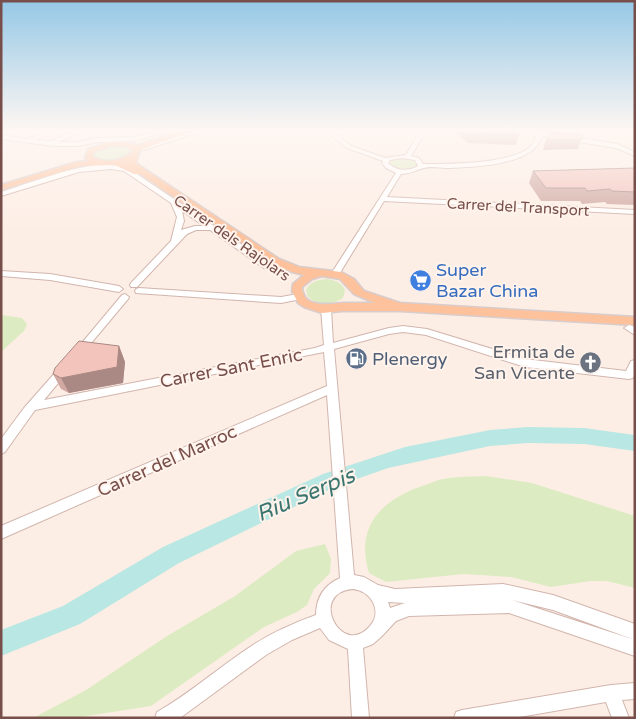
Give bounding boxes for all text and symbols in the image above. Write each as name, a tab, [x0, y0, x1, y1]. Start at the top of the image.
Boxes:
street label: Carrer dels Rajolars	[170, 191, 294, 285]
street label: Carrer del Transport	[446, 194, 590, 220]
place label: Super Bazar China	[436, 259, 538, 302]
supermarket icon: Super Bazar China	[408, 268, 432, 292]
place label: Ermita de San Vicente	[474, 341, 575, 384]
street label: Carrer Sant Enric	[158, 343, 304, 393]
fuel station icon: Plenergy	[344, 347, 368, 371]
place label: Plenergy	[372, 348, 448, 370]
church icon: Ermita de San Vicente	[579, 350, 603, 374]
street label: Carrer del Marroc	[94, 420, 240, 502]
water label: Riu Serpis	[252, 462, 360, 527]

